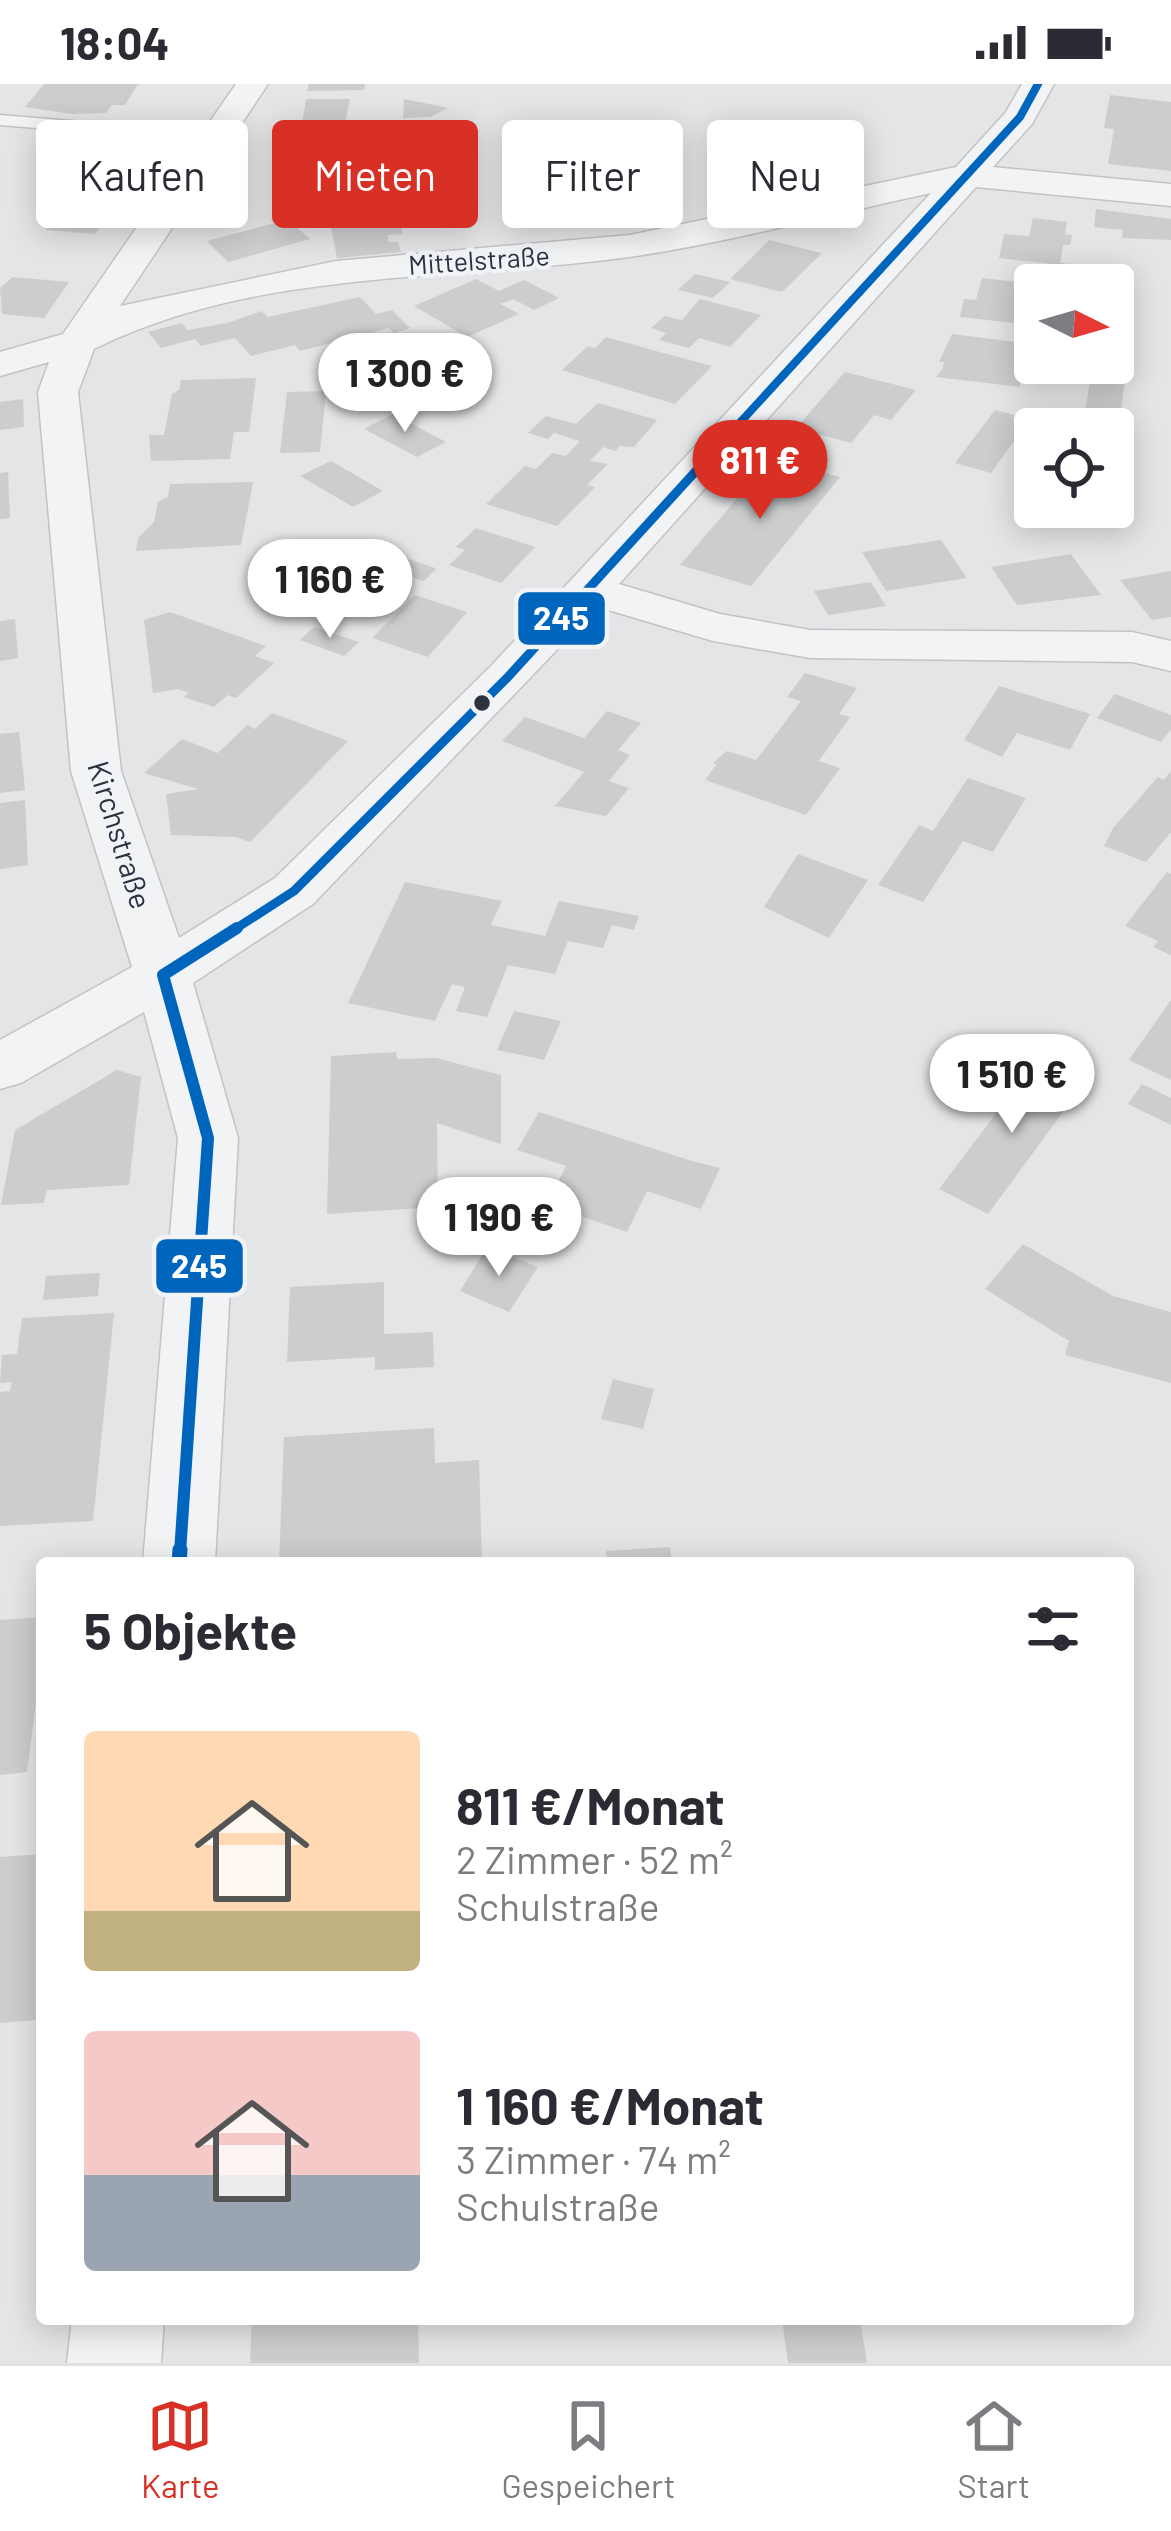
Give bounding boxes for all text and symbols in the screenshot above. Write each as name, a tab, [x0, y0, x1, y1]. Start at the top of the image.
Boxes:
text: 18:04	[60, 15, 170, 69]
chip: Kaufen	[36, 120, 248, 228]
chip: Mieten	[272, 120, 478, 228]
chip: Filter	[502, 120, 683, 228]
chip: Neu	[707, 120, 864, 228]
street label: Mittelstraße	[407, 238, 551, 280]
north arrow	[1014, 264, 1134, 384]
map controls	[1014, 264, 1134, 528]
pin: 1 300 €	[294, 333, 516, 435]
text: 1 300 €	[345, 348, 465, 395]
button: locate	[1014, 408, 1134, 528]
pin: 811 €	[676, 420, 844, 522]
text: 811 €	[719, 435, 801, 482]
pin: 1 160 €	[219, 539, 441, 641]
text: 1 160 €	[274, 554, 386, 601]
line badge: 245	[516, 590, 607, 647]
text: 245	[533, 597, 589, 637]
unlabelled marker	[471, 692, 493, 714]
street label: Kirchstraße	[81, 756, 160, 913]
pin: 1 510 €	[901, 1034, 1123, 1136]
text: 1 510 €	[957, 1049, 1067, 1096]
pin: 1 190 €	[388, 1177, 610, 1279]
text: 1 190 €	[444, 1192, 554, 1239]
line badge: 245	[154, 1237, 245, 1295]
text: 245	[171, 1245, 227, 1285]
icon: filters	[1020, 1596, 1086, 1662]
text: 5 Objekte	[84, 1599, 297, 1660]
text: 811 €/Monat	[456, 1774, 725, 1835]
icon: home	[180, 1779, 324, 1923]
text: 2 Zimmer · 52 m²	[456, 1835, 733, 1882]
text: Schulstraße	[456, 1882, 659, 1929]
text: 1 160 €/Monat	[456, 2074, 764, 2135]
icon: home	[180, 2079, 324, 2223]
text: 3 Zimmer · 74 m²	[456, 2135, 731, 2182]
text: Schulstraße	[456, 2182, 659, 2229]
tab: Karte	[141, 2393, 220, 2505]
tab: Gespeichert	[501, 2393, 676, 2505]
tab: Start	[957, 2393, 1030, 2505]

